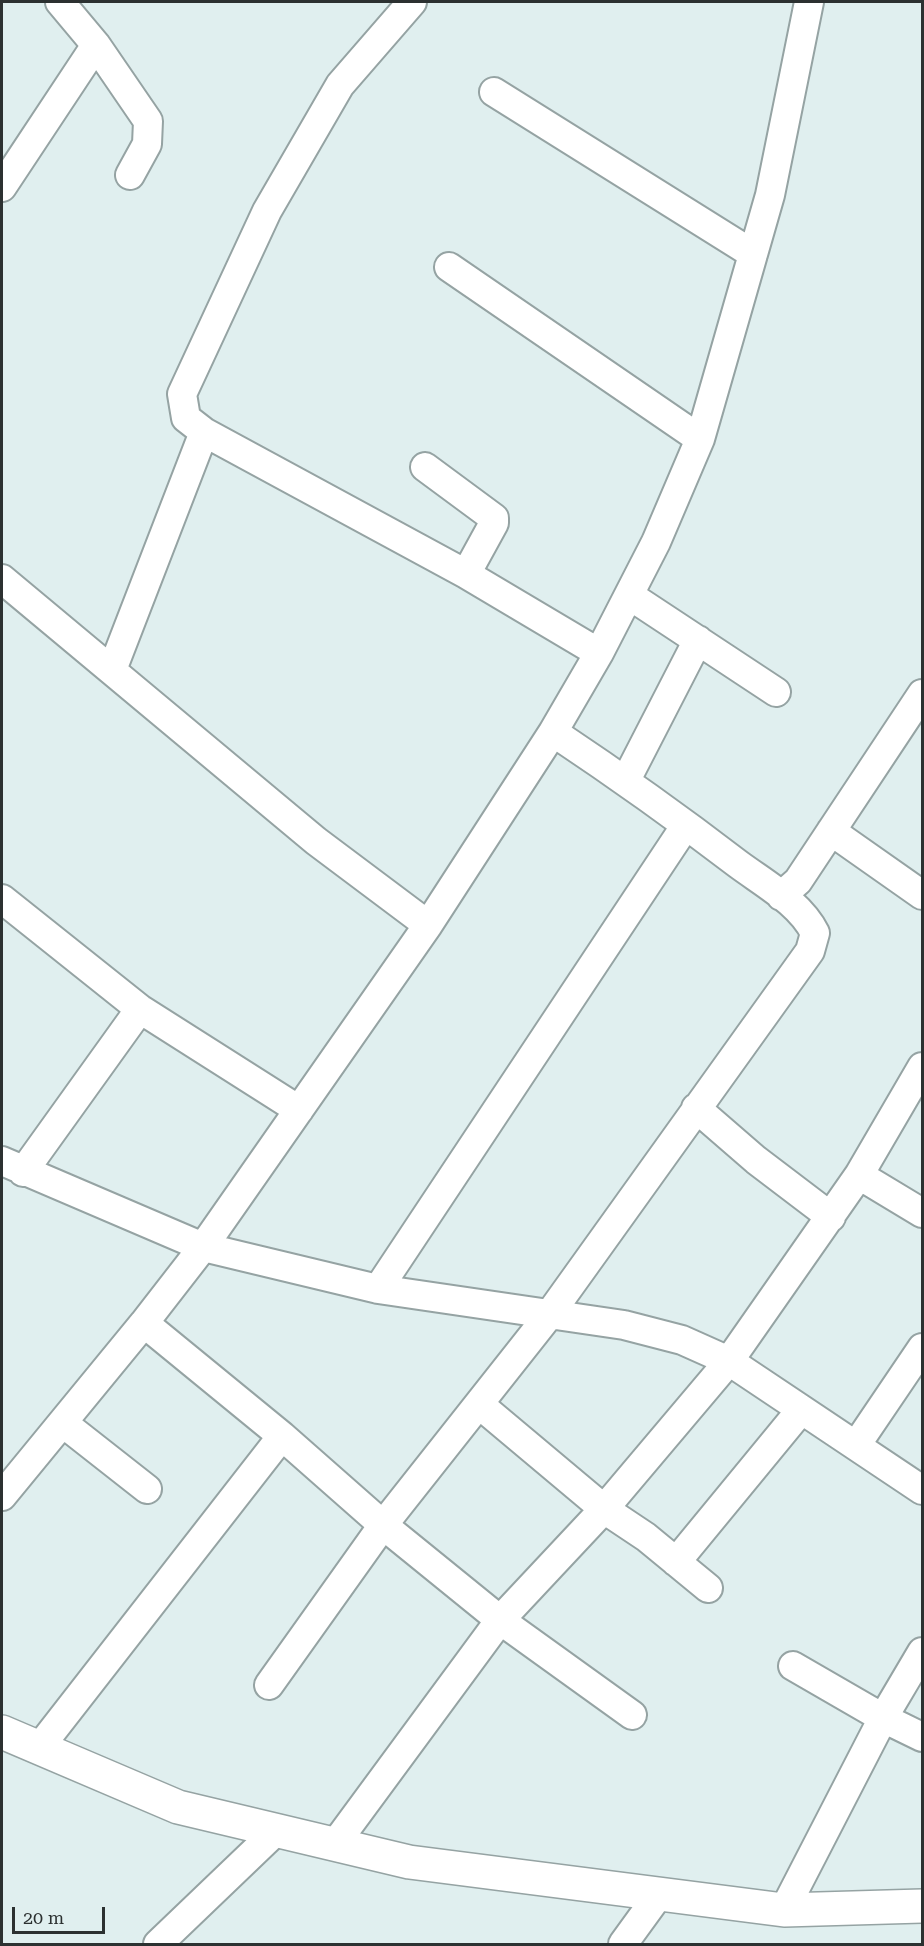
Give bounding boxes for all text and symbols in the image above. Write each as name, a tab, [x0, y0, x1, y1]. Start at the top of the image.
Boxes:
scale bar	[15, 1895, 108, 1933]
text: 20 m	[23, 1907, 64, 1928]

